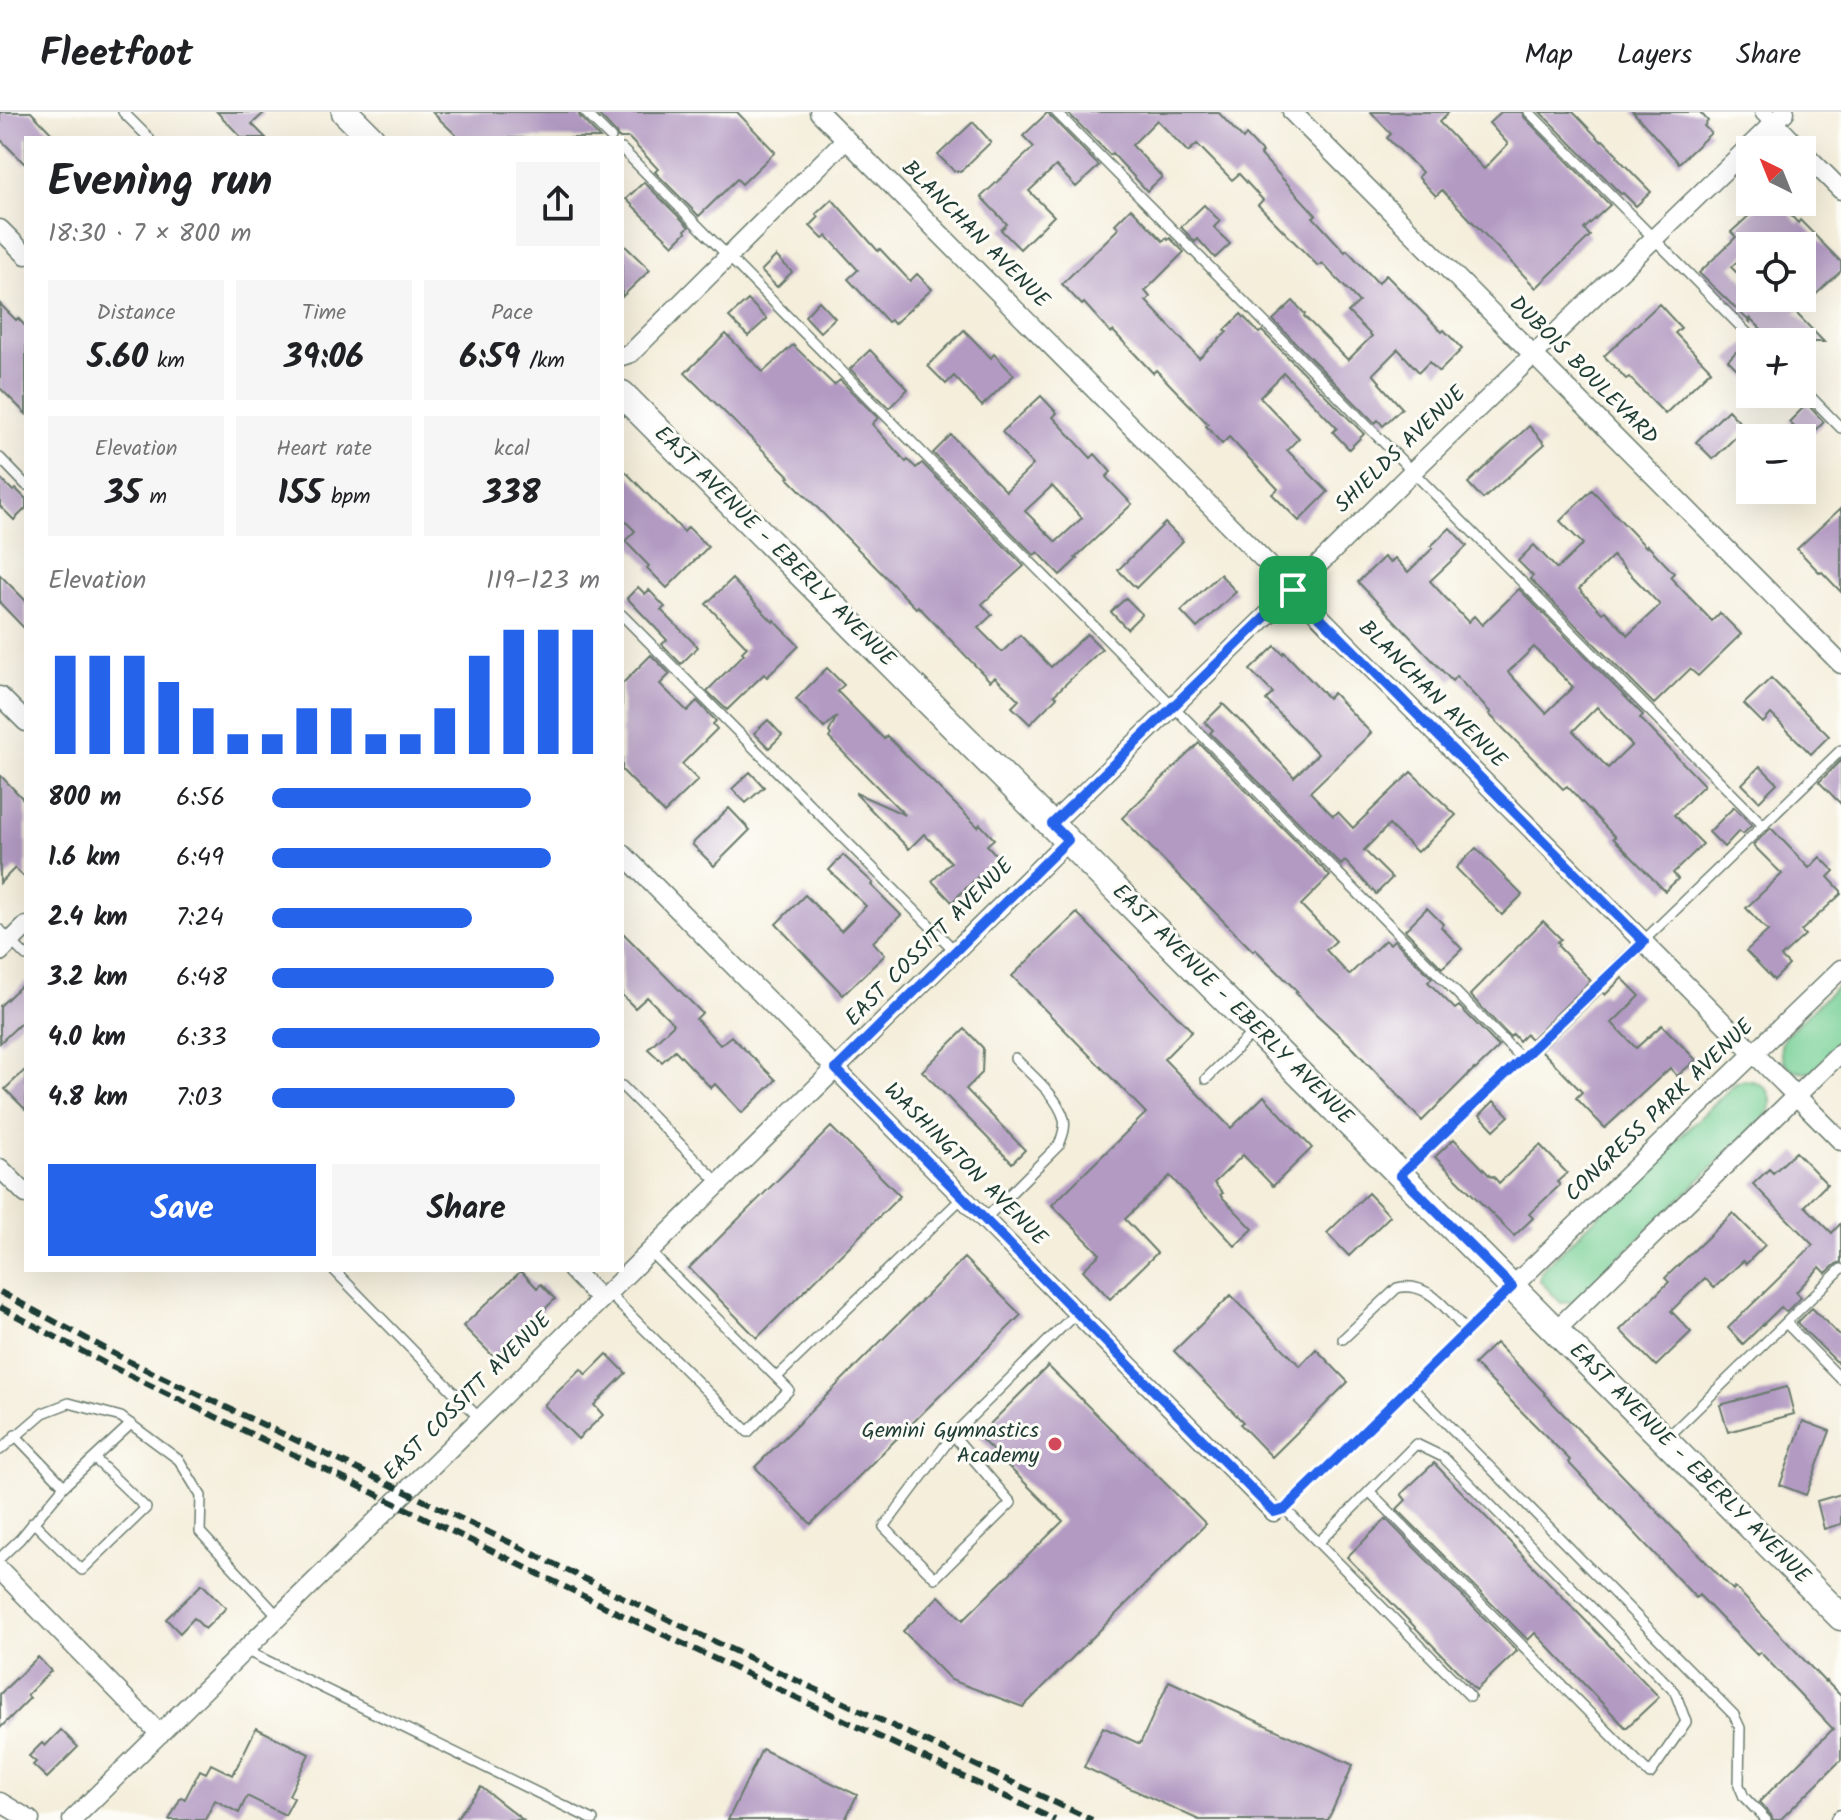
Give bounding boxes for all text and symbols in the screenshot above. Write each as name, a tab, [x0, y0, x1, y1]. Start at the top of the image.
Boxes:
text: Fleetfoot	[40, 25, 193, 85]
text: Map	[1524, 33, 1573, 78]
text: Layers	[1617, 33, 1692, 78]
text: Share	[1736, 33, 1801, 78]
north arrow	[1736, 136, 1816, 216]
map controls	[1736, 136, 1816, 504]
text: Evening run	[48, 148, 272, 218]
street label: BLANCHAN AVENUE	[893, 153, 1058, 318]
button: share	[516, 162, 600, 246]
text: 18:30 · 7 × 800 m	[48, 213, 251, 255]
button: locate	[1736, 232, 1816, 312]
street label: DUBOIS BOULEVARD	[1500, 288, 1666, 454]
text: Distance	[96, 296, 176, 331]
text: Time	[302, 296, 346, 331]
text: Pace	[491, 296, 533, 331]
button: +	[1736, 328, 1816, 408]
text: 5.60	[87, 331, 148, 385]
text: 39:06	[284, 331, 364, 385]
text: 6:59	[459, 331, 520, 385]
text: km	[148, 344, 185, 379]
text: /km	[520, 344, 565, 379]
street label: SHIELDS AVENUE	[1327, 377, 1476, 522]
street label: EAST AVENUE - EBERLY AVENUE	[645, 418, 904, 677]
button: −	[1736, 424, 1816, 504]
text: Elevation	[94, 432, 178, 467]
text: Heart rate	[276, 432, 372, 467]
text: kcal	[494, 432, 530, 467]
text: 35	[105, 467, 141, 521]
text: 155	[277, 467, 322, 521]
text: 338	[483, 467, 541, 521]
text: m	[141, 480, 167, 515]
text: bpm	[322, 480, 371, 515]
pin	[1259, 556, 1327, 624]
text: Elevation	[48, 560, 146, 602]
text: 119–123 m	[486, 560, 600, 602]
icon: arrive	[1271, 568, 1315, 612]
street label: BLANCHAN AVENUE	[1350, 613, 1515, 778]
text: 800 m	[48, 777, 121, 819]
text: 6:56	[176, 777, 225, 819]
text: 1.6 km	[48, 837, 120, 879]
text: 6:49	[176, 837, 224, 879]
street label: EAST COSSITT AVENUE	[838, 850, 1023, 1035]
street label: EAST AVENUE - EBERLY AVENUE	[1103, 876, 1362, 1135]
text: 2.4 km	[48, 897, 128, 939]
text: 7:24	[176, 897, 224, 939]
text: 3.2 km	[48, 957, 128, 999]
text: 6:48	[176, 957, 227, 999]
street label: CONGRESS PARK AVENUE	[1557, 1010, 1764, 1211]
text: 4.0 km	[48, 1017, 126, 1059]
text: 6:33	[176, 1017, 227, 1059]
street label: WASHINGTON AVENUE	[875, 1075, 1056, 1256]
text: 4.8 km	[48, 1077, 128, 1119]
text: 7:03	[176, 1077, 222, 1119]
button: Save	[48, 1164, 316, 1256]
button: Share	[332, 1164, 600, 1256]
street label: EAST COSSITT AVENUE	[376, 1304, 561, 1489]
street label: EAST AVENUE - EBERLY AVENUE	[1560, 1335, 1819, 1594]
place label: Gemini Gymnastics Academy	[862, 1414, 1040, 1474]
marker: Gemini Gymnastics Academy	[1046, 1435, 1064, 1453]

